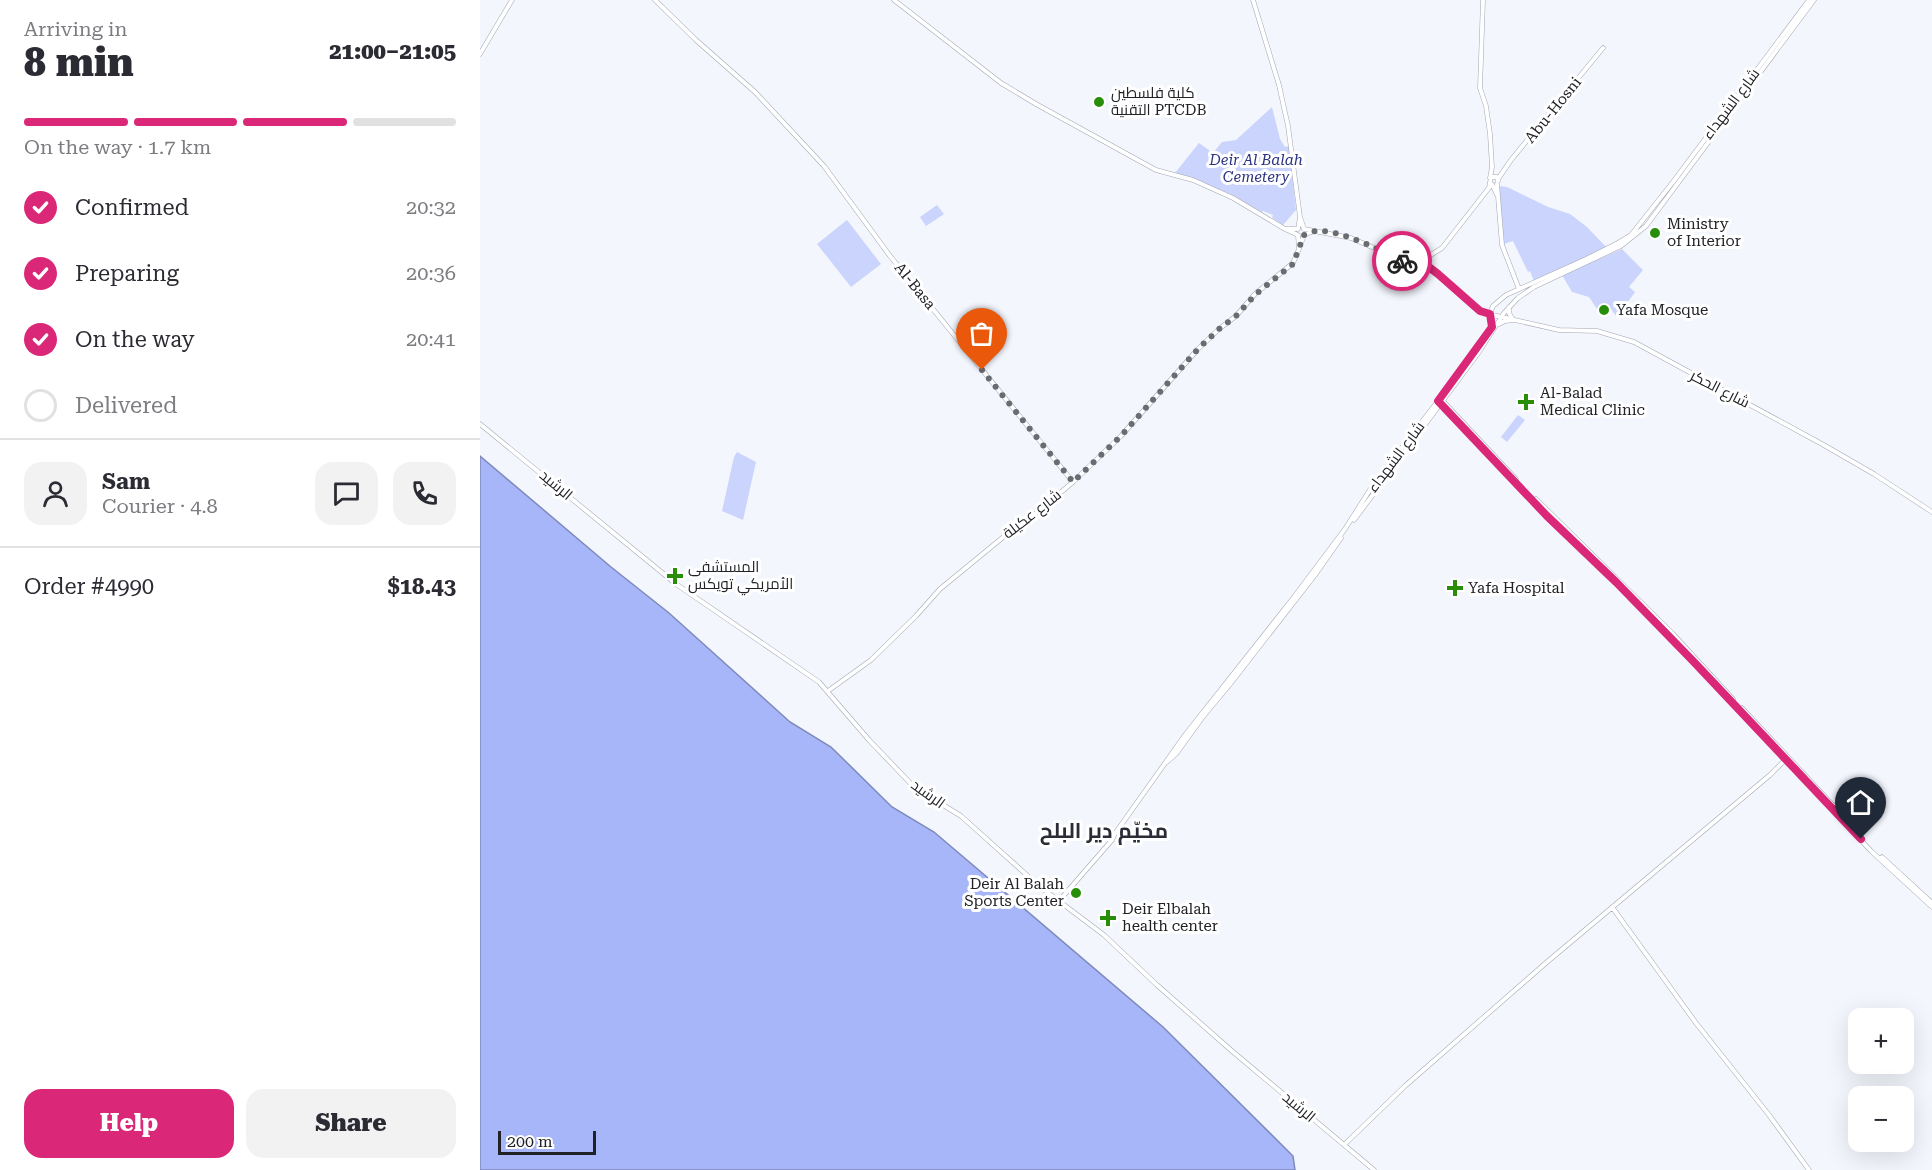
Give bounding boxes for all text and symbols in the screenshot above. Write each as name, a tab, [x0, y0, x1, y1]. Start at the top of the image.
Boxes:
text: Arriving in	[24, 17, 127, 41]
text: 21:00–21:05	[329, 39, 456, 64]
text: 8 min	[24, 40, 134, 86]
street label: شارع الشهداء	[1699, 65, 1765, 144]
street label: Abu-Hosni	[1521, 73, 1585, 147]
place label: كلية فلسطين التقنية PTCDB	[1111, 84, 1206, 119]
marker: كلية فلسطين التقنية PTCDB	[1092, 95, 1106, 109]
text: On the way · 1.7 km	[24, 135, 211, 159]
park label: Deir Al Balah Cemetery	[1208, 151, 1303, 186]
icon: check	[24, 191, 57, 224]
text: Confirmed	[75, 195, 189, 220]
text: 20:32	[406, 195, 456, 219]
place label: Ministry of Interior	[1667, 215, 1741, 250]
marker: Ministry of Interior	[1648, 226, 1662, 240]
courier	[1372, 231, 1432, 291]
icon: bike	[1386, 245, 1419, 278]
icon: check	[24, 257, 57, 290]
street label: Al-Basa	[891, 259, 939, 313]
text: Preparing	[75, 261, 179, 286]
text: 20:36	[406, 261, 456, 285]
place label: Yafa Mosque	[1616, 301, 1708, 319]
marker: Yafa Mosque	[1597, 303, 1611, 317]
pin	[956, 308, 1007, 370]
icon: bag	[965, 317, 998, 350]
icon: check	[24, 323, 57, 356]
text: On the way	[75, 327, 195, 352]
text: 20:41	[406, 327, 456, 351]
street label: شارع الحكر	[1685, 366, 1753, 413]
place label: Al-Balad Medical Clinic	[1540, 384, 1645, 419]
text: Delivered	[75, 393, 177, 418]
marker: Al-Balad Medical Clinic	[1517, 393, 1535, 411]
street label: شارع الشهداء	[1364, 418, 1430, 497]
button: person	[24, 462, 87, 525]
button: chat	[315, 462, 378, 525]
button: phone	[393, 462, 456, 525]
street label: الرشيد	[536, 466, 576, 504]
text: Sam	[102, 469, 150, 494]
street label: شارع عكيلة	[999, 486, 1066, 544]
text: Courier · 4.8	[102, 494, 218, 518]
place label: المستشفى الأمريكي تويكس	[688, 558, 793, 596]
marker: المستشفى الأمريكي تويكس	[666, 567, 684, 585]
text: Order #4990	[24, 574, 154, 599]
text: $18.43	[387, 574, 456, 599]
marker: Yafa Hospital	[1446, 579, 1464, 597]
place label: Yafa Hospital	[1468, 579, 1565, 597]
street label: الرشيد	[908, 776, 948, 812]
pin	[1835, 777, 1886, 839]
icon: home	[1844, 786, 1877, 819]
district label: مخيّم دير البلح	[1040, 819, 1168, 845]
place label: Deir Al Balah Sports Center	[964, 875, 1064, 910]
marker: Deir Al Balah Sports Center	[1069, 886, 1083, 900]
place label: Deir Elbalah health center	[1122, 900, 1218, 935]
marker: Deir Elbalah health center	[1099, 909, 1117, 927]
map controls	[1848, 1008, 1914, 1152]
button: +	[1848, 1008, 1914, 1074]
button: −	[1848, 1086, 1914, 1152]
street label: الرشيد	[1279, 1088, 1319, 1126]
button: Help	[24, 1089, 234, 1158]
button: Share	[246, 1089, 456, 1158]
scale bar	[498, 1128, 596, 1156]
text: 200 m	[507, 1132, 553, 1151]

